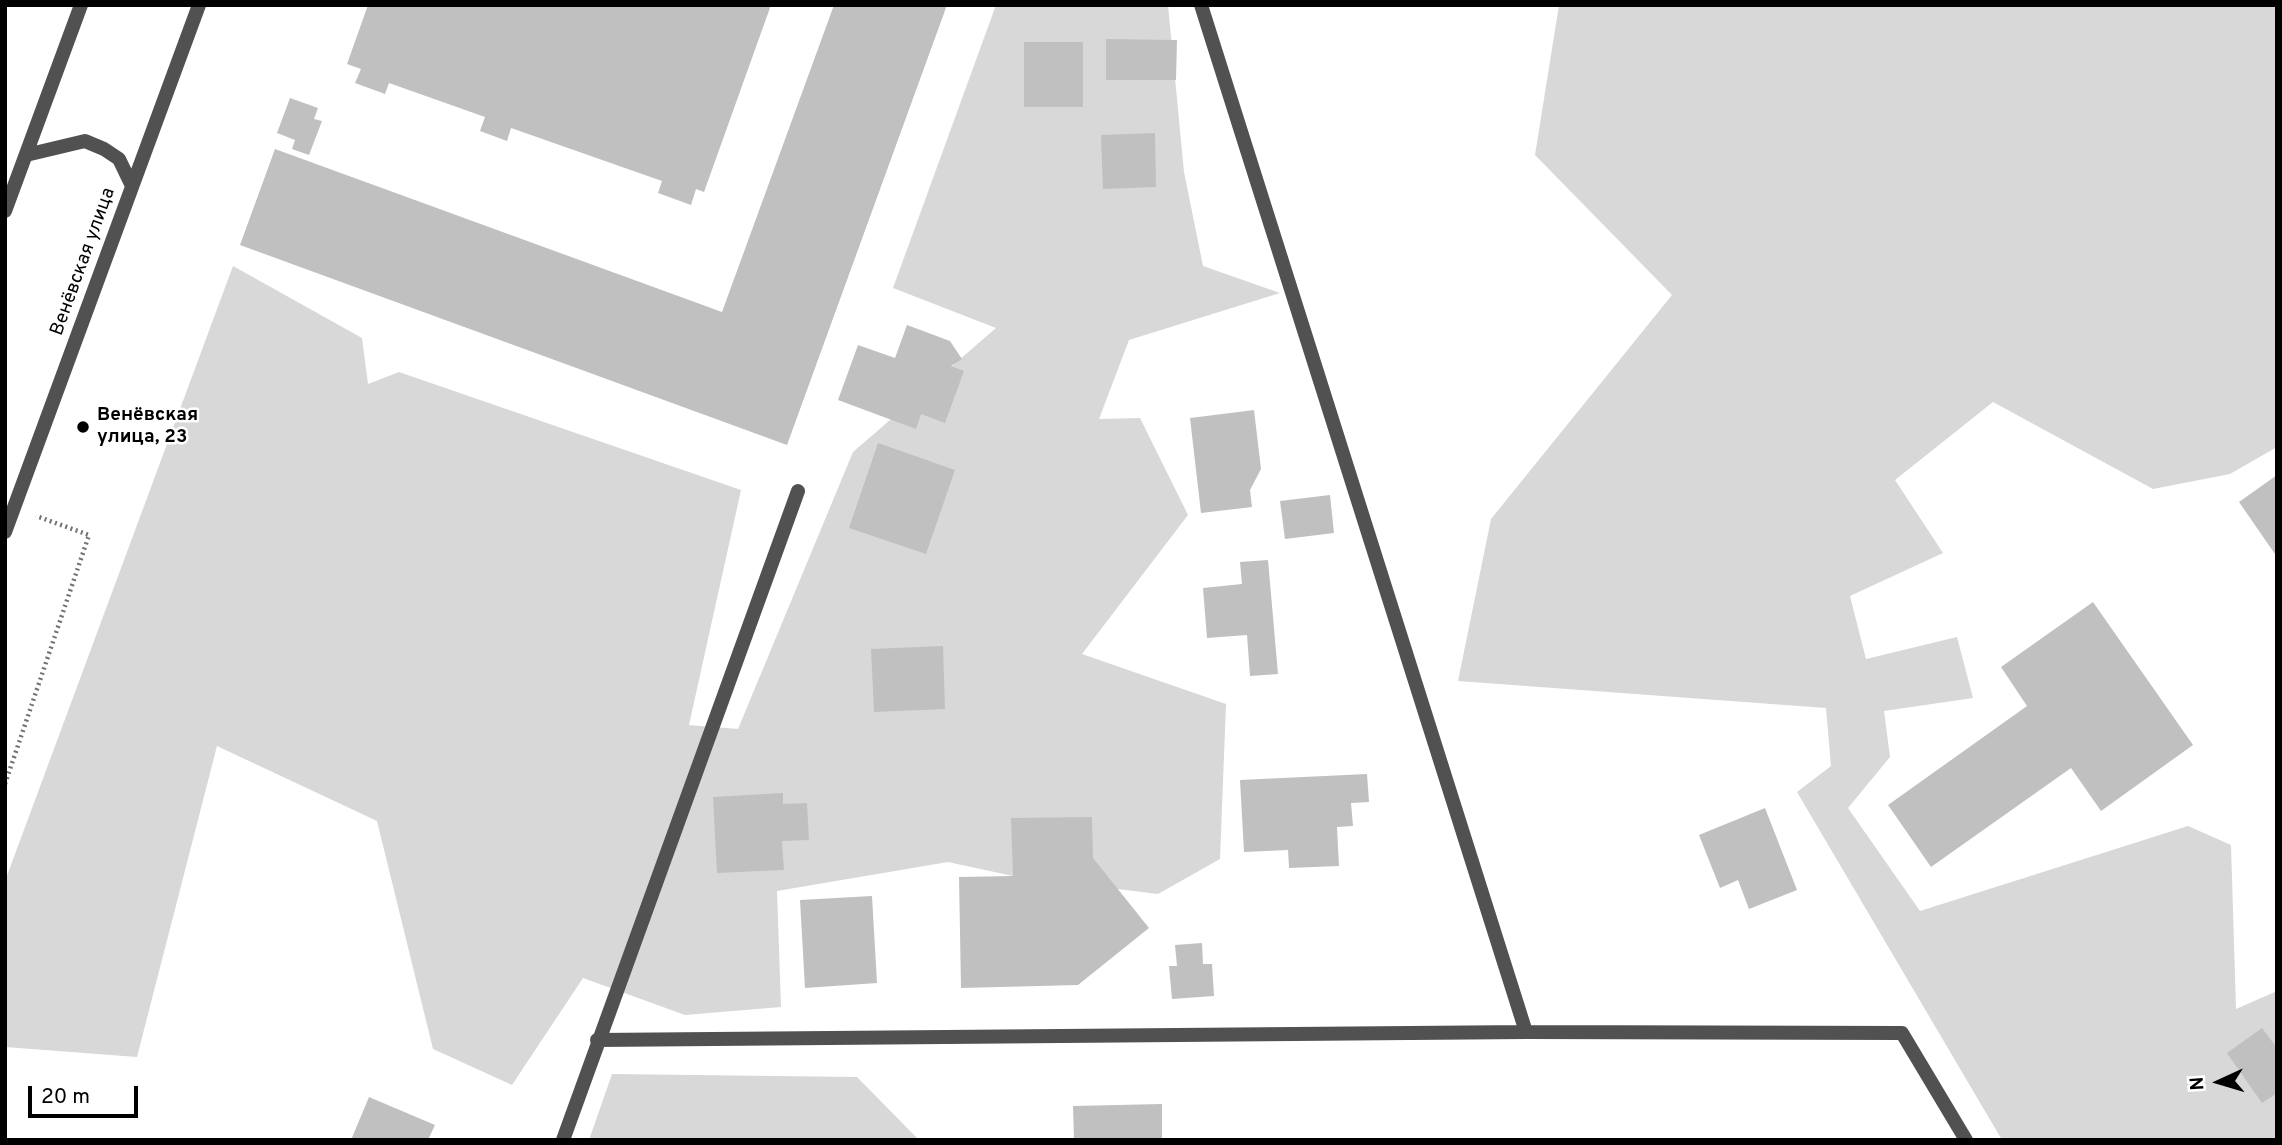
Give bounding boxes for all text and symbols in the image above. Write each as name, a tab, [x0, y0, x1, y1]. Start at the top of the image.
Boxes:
street label: Венёвская улица	[47, 185, 121, 339]
place label: Венёвская улица, 23	[97, 405, 198, 449]
marker: Венёвская улица, 23	[75, 419, 91, 435]
north arrow	[2184, 1047, 2254, 1117]
scale bar	[32, 1072, 142, 1116]
text: N	[2186, 1076, 2210, 1091]
text: 20 m	[41, 1084, 90, 1111]

